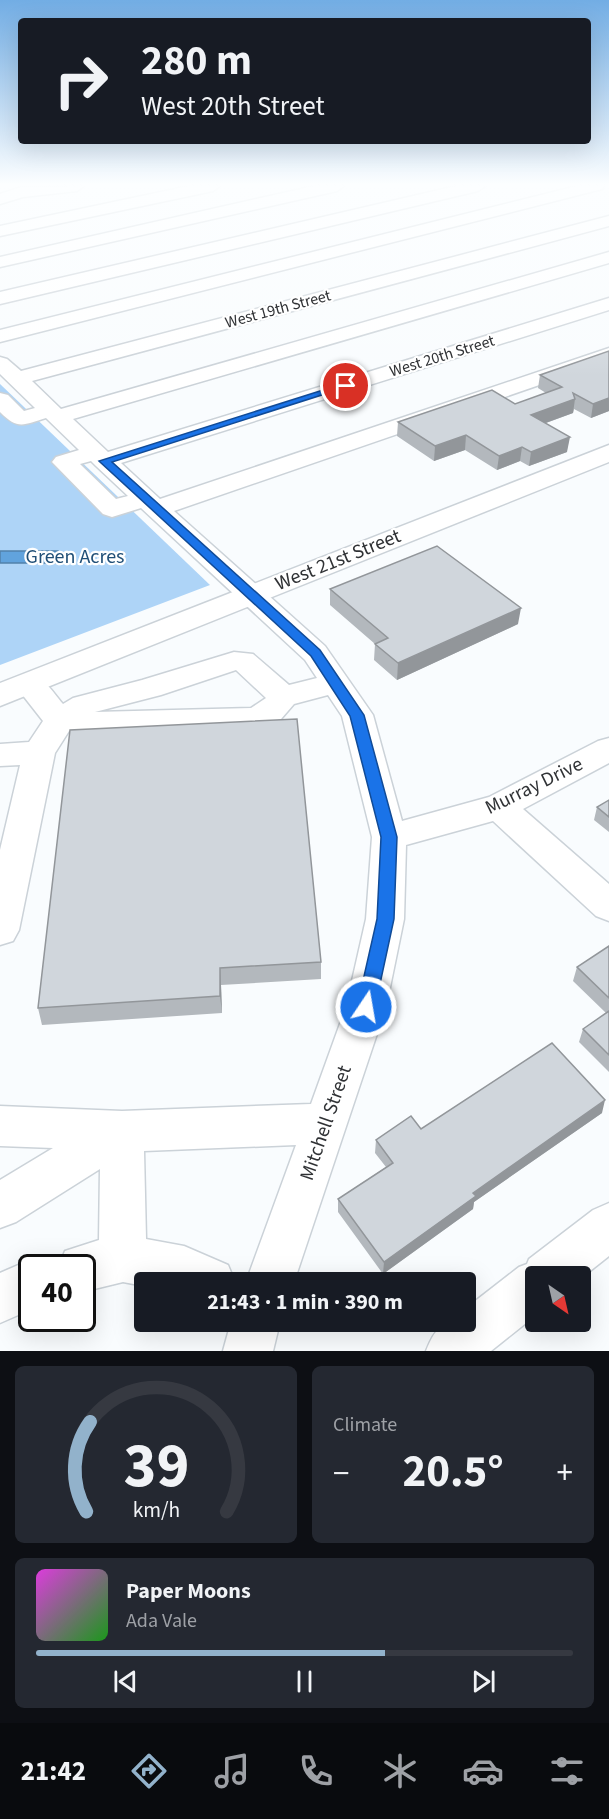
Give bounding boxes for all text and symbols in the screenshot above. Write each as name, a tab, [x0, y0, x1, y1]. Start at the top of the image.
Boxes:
text: 280 m	[141, 31, 252, 91]
icon: right	[42, 42, 120, 120]
text: West 20th Street	[141, 87, 325, 126]
street label: West 19th Street	[223, 284, 334, 334]
street label: West 20th Street	[387, 329, 498, 382]
pin	[320, 360, 371, 411]
icon: arrive	[329, 369, 362, 402]
street label: West 21st Street	[271, 522, 405, 598]
park label: Green Acres	[26, 543, 124, 571]
street label: Murray Drive	[480, 750, 588, 822]
position arrow	[334, 975, 398, 1039]
street label: Mitchell Street	[293, 1061, 359, 1184]
speed limit sign: 40	[18, 1254, 96, 1332]
north arrow	[525, 1266, 591, 1332]
map controls	[525, 1266, 591, 1332]
text: 21:43 · 1 min · 390 m	[207, 1286, 403, 1318]
text: Climate	[333, 1411, 397, 1439]
text: 39	[123, 1422, 189, 1511]
text: 20.5°	[402, 1440, 504, 1504]
text: −	[333, 1450, 349, 1497]
text: +	[557, 1450, 573, 1497]
text: km/h	[132, 1495, 180, 1526]
text: Paper Moons	[126, 1575, 251, 1607]
text: Ada Vale	[126, 1607, 197, 1635]
icon: previous	[109, 1665, 142, 1698]
icon: pause	[288, 1665, 321, 1698]
icon: next	[467, 1665, 500, 1698]
icon: directions	[128, 1750, 170, 1792]
icon: music	[211, 1750, 253, 1792]
icon: phone	[295, 1750, 337, 1792]
icon: climate	[379, 1750, 421, 1792]
icon: car	[462, 1750, 504, 1792]
icon: filters	[546, 1750, 588, 1792]
text: 21:42	[21, 1752, 86, 1791]

